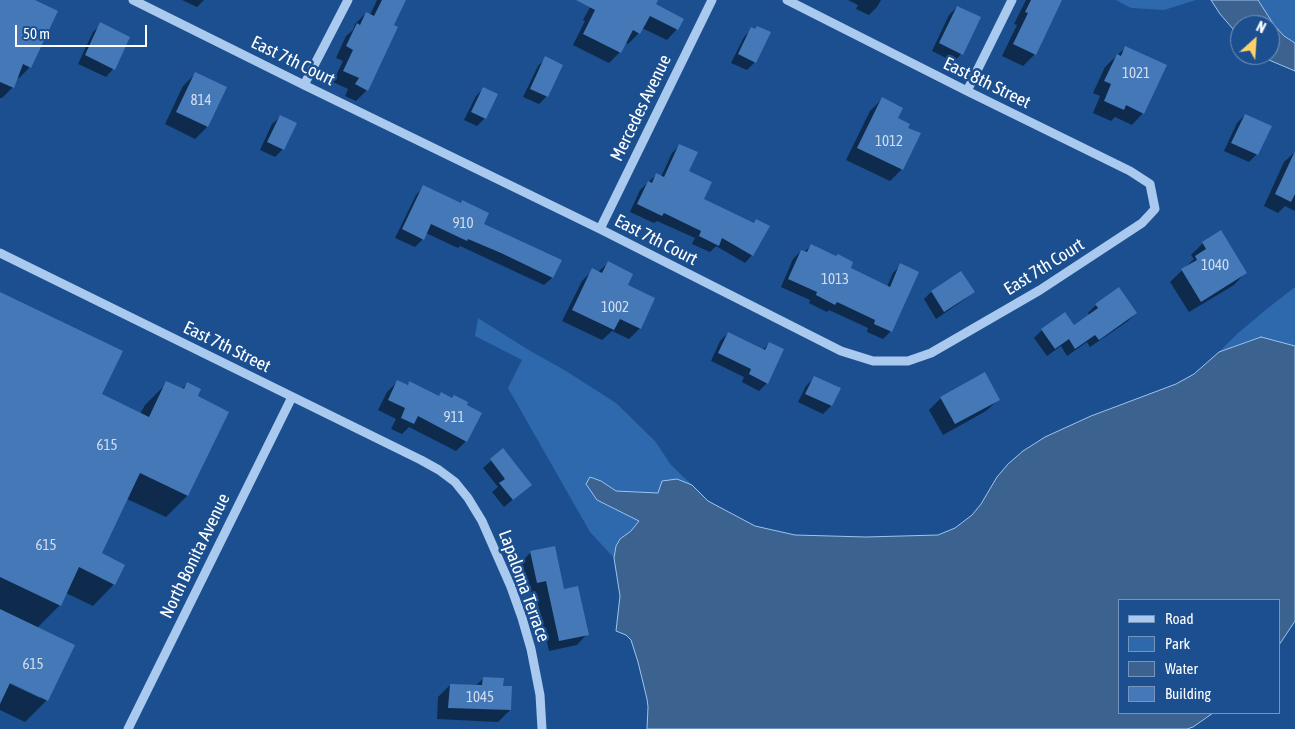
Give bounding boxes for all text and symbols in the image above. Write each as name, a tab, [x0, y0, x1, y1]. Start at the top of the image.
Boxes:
scale bar	[18, 15, 150, 47]
north arrow	[1230, 15, 1280, 65]
text: N	[1254, 18, 1268, 36]
text: 50 m	[23, 25, 50, 42]
street label: East 7th Court	[248, 31, 338, 91]
street label: Mercedes Avenue	[606, 51, 676, 165]
street label: East 8th Street	[940, 53, 1034, 113]
house number: 1021	[1122, 64, 1150, 82]
house number: 814	[190, 91, 212, 109]
house number: 1012	[875, 132, 903, 150]
street label: East 7th Court	[611, 210, 701, 270]
house number: 910	[452, 214, 474, 232]
street label: East 7th Court	[1000, 234, 1088, 300]
house number: 1040	[1201, 256, 1229, 274]
house number: 1013	[821, 270, 849, 288]
house number: 1002	[601, 298, 629, 316]
street label: East 7th Street	[180, 317, 274, 377]
house number: 911	[443, 408, 465, 426]
house number: 615	[96, 436, 118, 454]
street label: North Bonita Avenue	[155, 490, 235, 622]
street label: Lapaloma Terrace	[494, 527, 554, 645]
house number: 615	[35, 536, 57, 554]
legend	[1118, 599, 1280, 714]
text: Road	[1165, 610, 1194, 627]
text: Park	[1165, 635, 1190, 652]
house number: 615	[22, 655, 44, 673]
text: Water	[1165, 660, 1198, 677]
text: Building	[1165, 685, 1211, 702]
house number: 1045	[466, 688, 494, 706]

